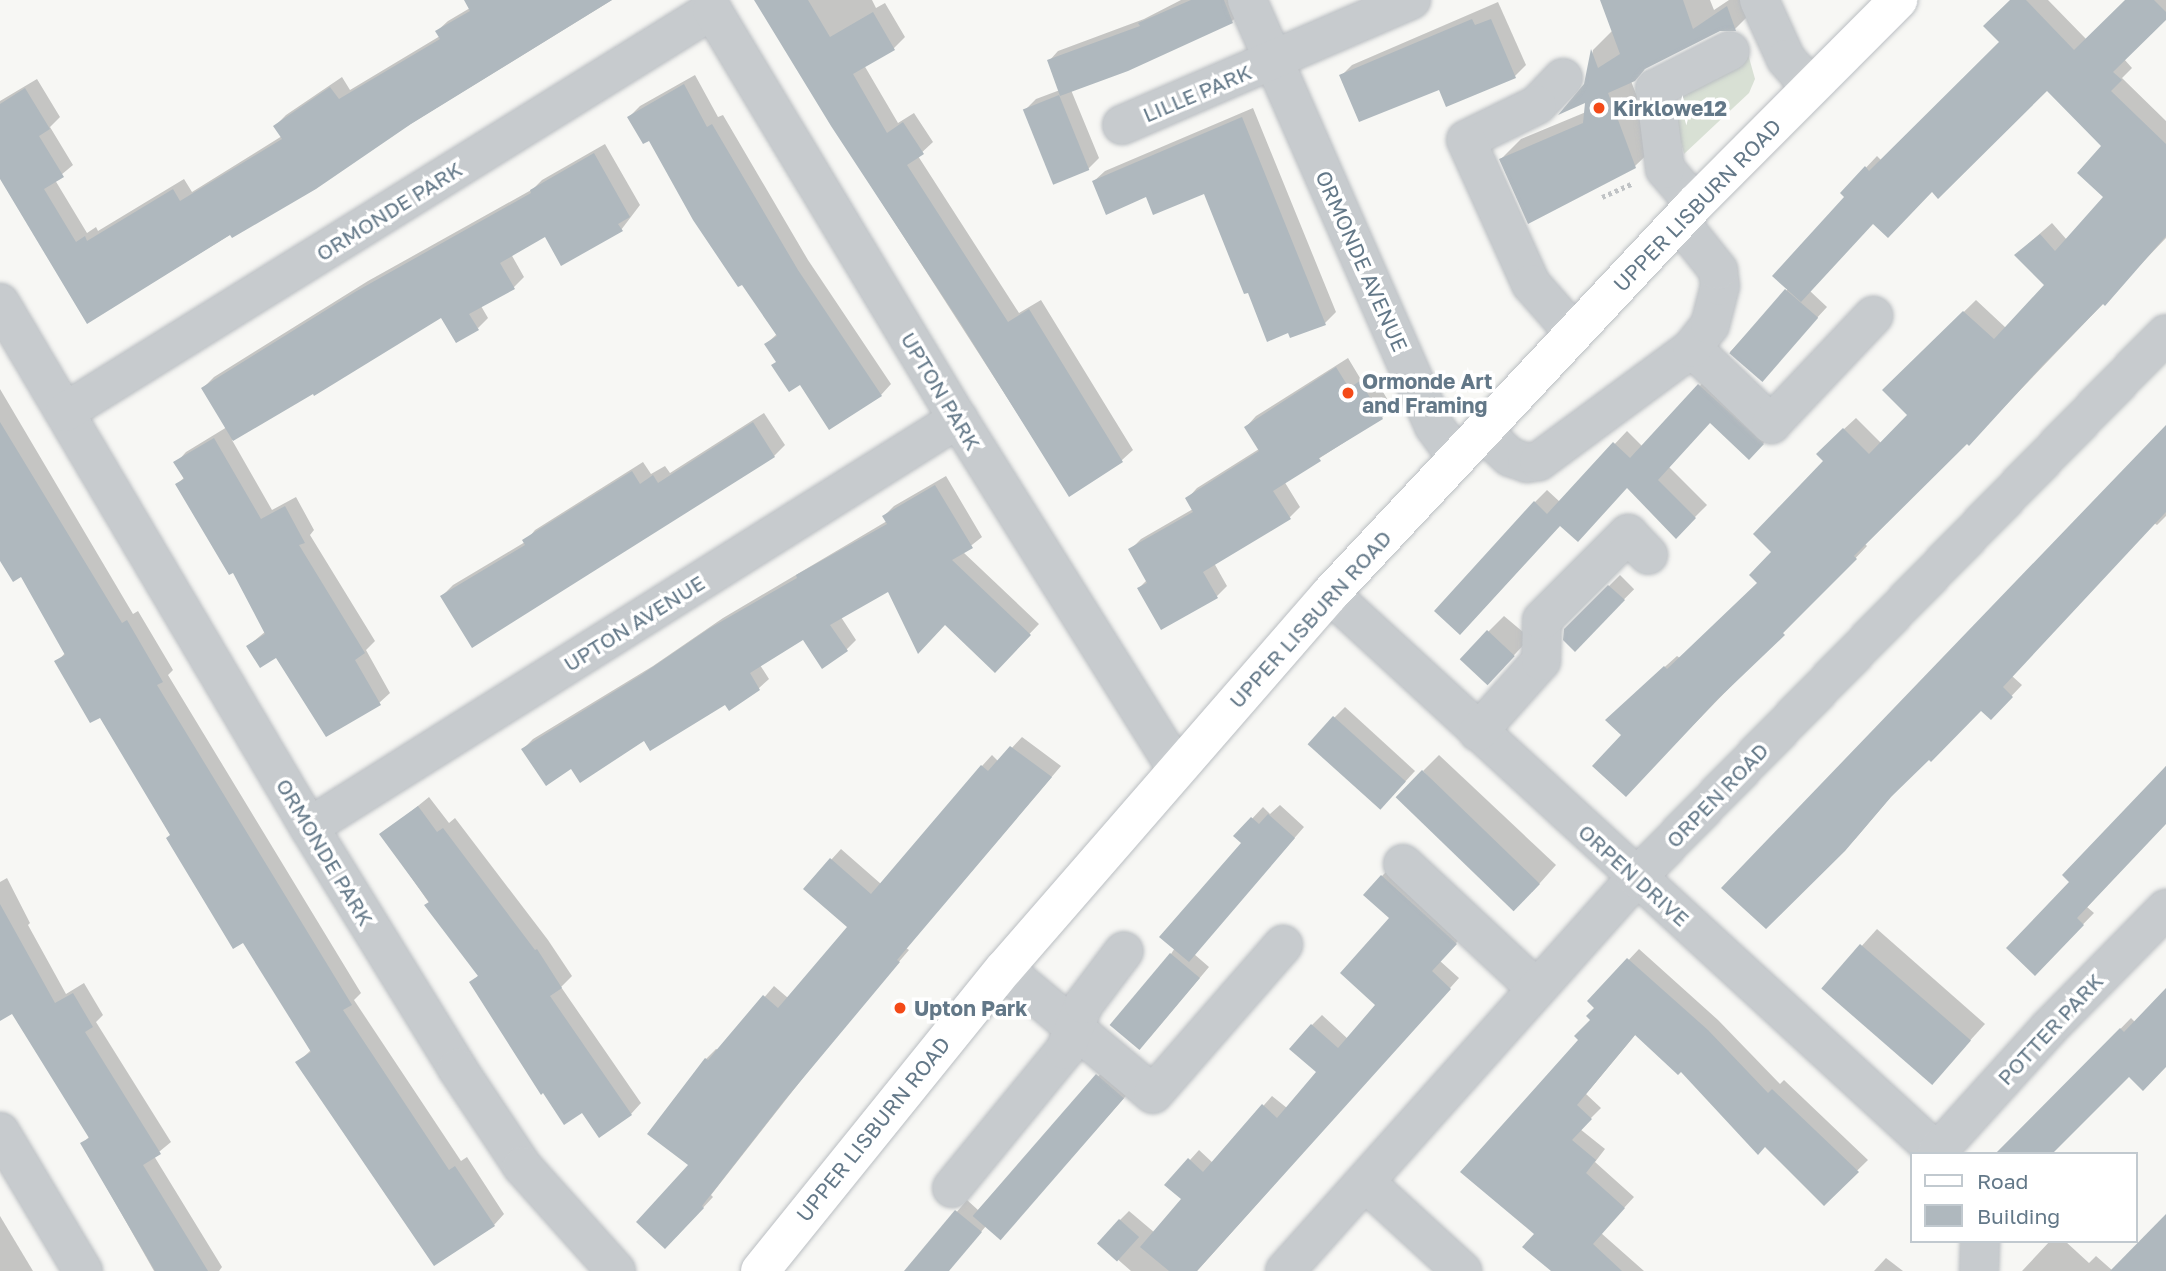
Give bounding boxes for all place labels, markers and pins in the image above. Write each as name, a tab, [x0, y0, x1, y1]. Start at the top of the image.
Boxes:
place label: Kirklowe12	[1613, 95, 1727, 121]
marker: Kirklowe12	[1591, 100, 1607, 116]
place label: Ormonde Art and Framing	[1362, 368, 1493, 418]
marker: Ormonde Art and Framing	[1340, 385, 1356, 401]
place label: Upton Park	[914, 995, 1027, 1021]
marker: Upton Park	[892, 1000, 908, 1016]

